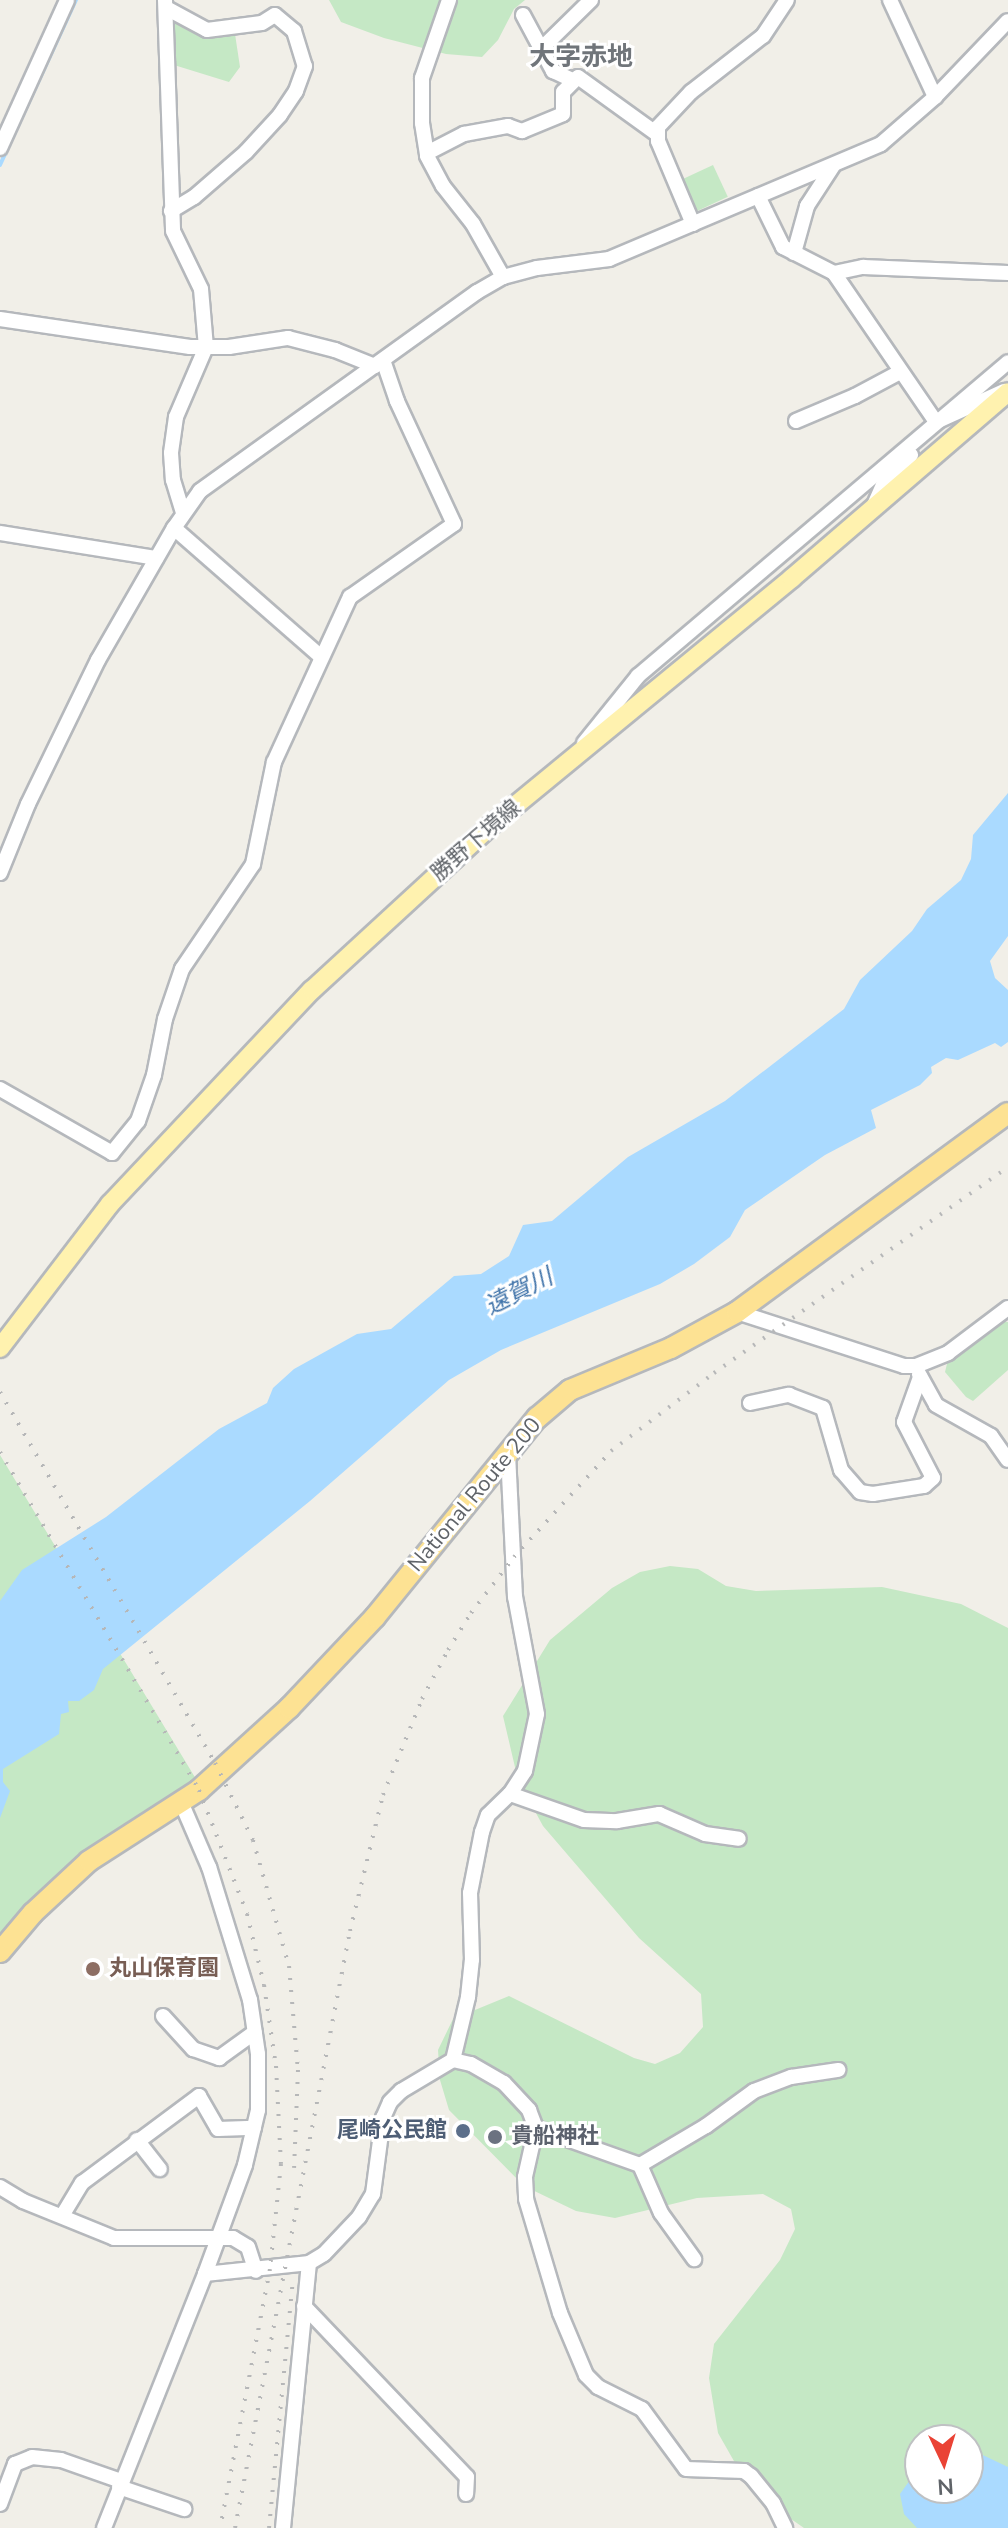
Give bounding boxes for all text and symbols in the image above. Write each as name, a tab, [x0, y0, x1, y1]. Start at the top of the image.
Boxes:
district label: 大字赤地	[529, 41, 633, 73]
street label: 勝野下境線	[426, 795, 526, 887]
water label: 遠賀川	[480, 1263, 558, 1321]
street label: National Route 200	[403, 1413, 547, 1577]
place label: 丸山保育園	[109, 1956, 219, 1982]
marker: 丸山保育園	[84, 1960, 102, 1978]
place label: 尾崎公民館	[337, 2118, 447, 2144]
marker: 尾崎公民館	[454, 2122, 472, 2140]
place label: 貴船神社	[511, 2124, 599, 2150]
marker: 貴船神社	[486, 2128, 504, 2146]
north arrow	[904, 2424, 984, 2504]
text: N	[936, 2470, 955, 2501]

